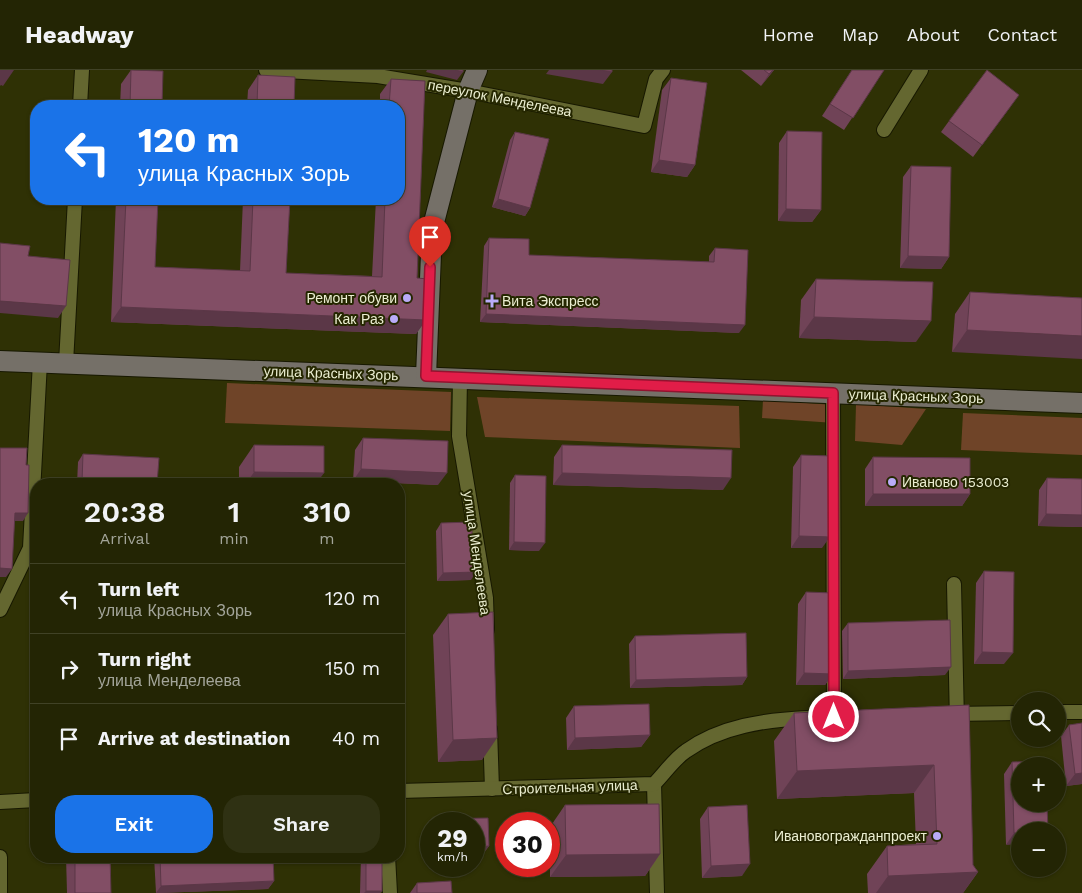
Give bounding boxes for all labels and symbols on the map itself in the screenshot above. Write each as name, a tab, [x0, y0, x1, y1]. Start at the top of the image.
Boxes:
street label: переулок Менделеева	[427, 76, 573, 120]
pin	[409, 216, 451, 267]
place label: Ремонт обуви	[306, 290, 397, 306]
marker: Ремонт обуви	[401, 292, 413, 304]
place label: Вита Экспресс	[502, 293, 598, 309]
marker: Вита Экспресс	[486, 295, 498, 307]
place label: Как Раз	[334, 311, 384, 327]
marker: Как Раз	[388, 313, 400, 325]
street label: улица Красных Зорь	[263, 363, 399, 383]
street label: улица Красных Зорь	[848, 386, 984, 406]
place label: Иваново 153003	[902, 474, 1009, 490]
marker: Иваново 153003	[886, 476, 898, 488]
street label: улица Менделеева	[460, 490, 494, 616]
position arrow	[807, 690, 859, 742]
street label: Строительная улица	[502, 777, 638, 797]
speed limit sign: 30	[495, 812, 560, 877]
place label: Ивановогражданпроект	[774, 828, 928, 844]
marker: Ивановогражданпроект	[931, 830, 943, 842]

